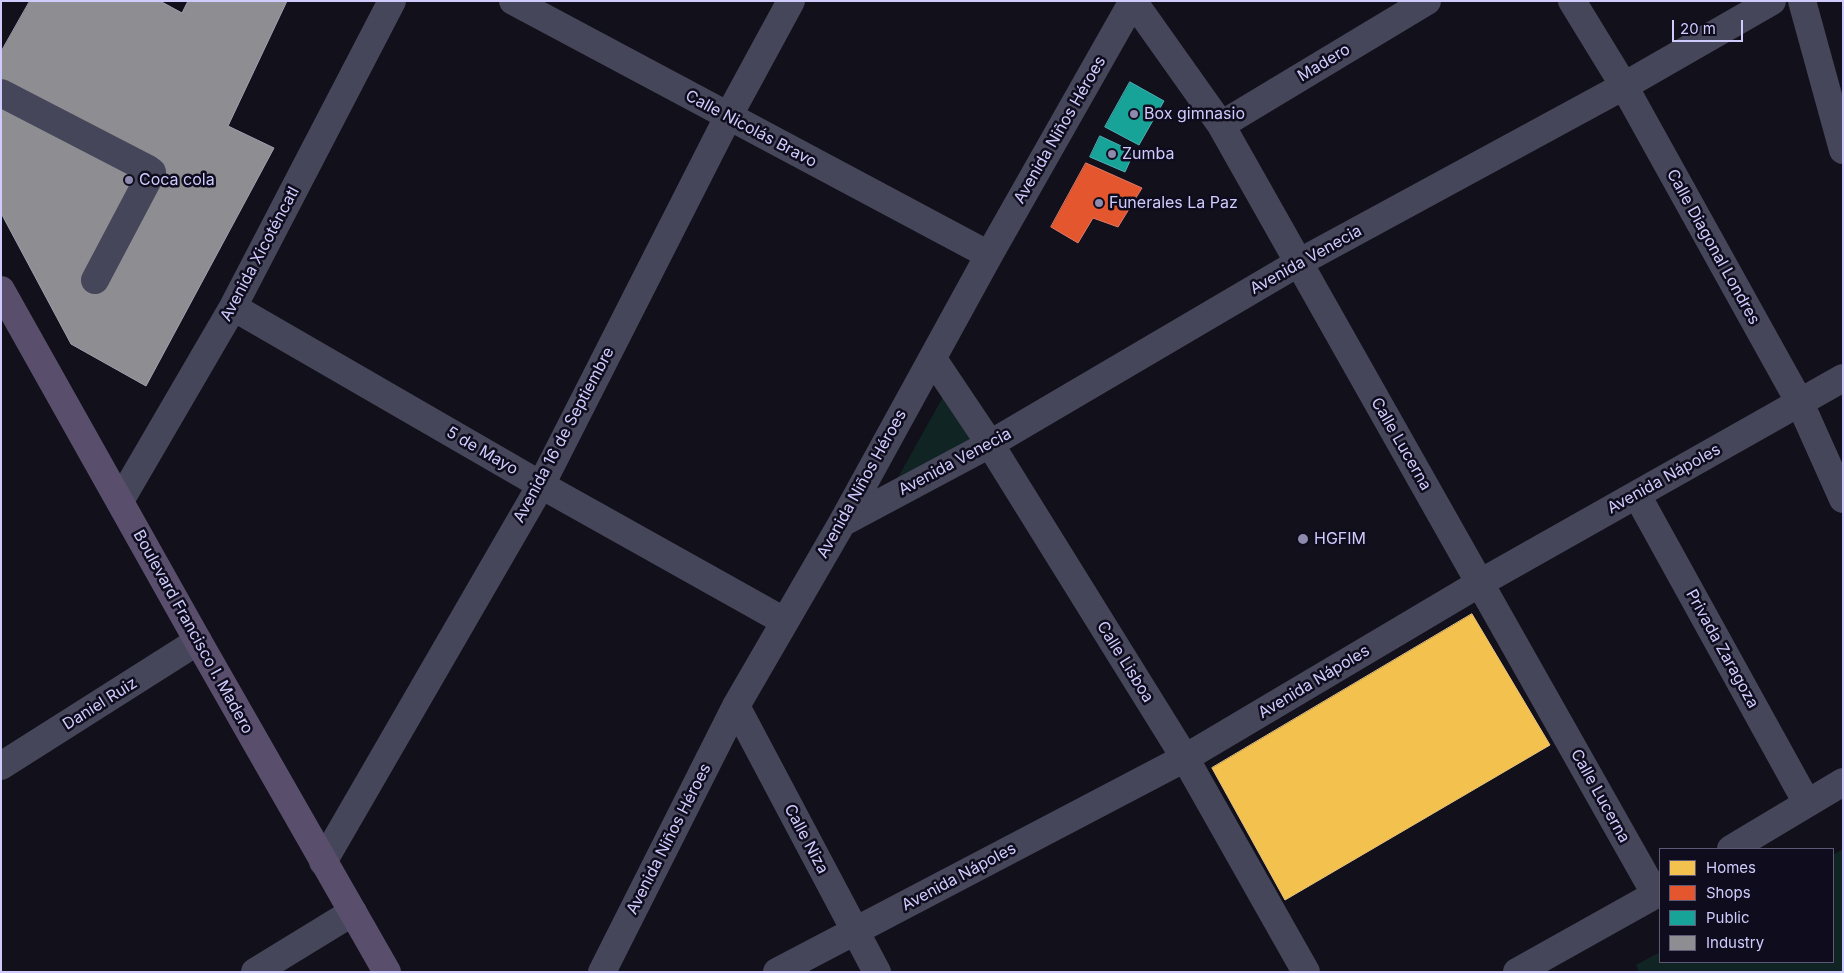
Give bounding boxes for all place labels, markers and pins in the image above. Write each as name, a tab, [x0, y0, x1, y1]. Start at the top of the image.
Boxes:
place label: Box gimnasio	[1144, 104, 1245, 124]
marker: Box gimnasio	[1128, 108, 1140, 120]
place label: Zumba	[1122, 144, 1174, 164]
marker: Zumba	[1106, 148, 1118, 160]
place label: Coca cola	[139, 170, 215, 190]
marker: Coca cola	[123, 174, 135, 186]
place label: Funerales La Paz	[1109, 193, 1238, 213]
marker: Funerales La Paz	[1093, 197, 1105, 209]
place label: HGFIM	[1314, 529, 1366, 549]
marker: HGFIM	[1296, 532, 1310, 546]

